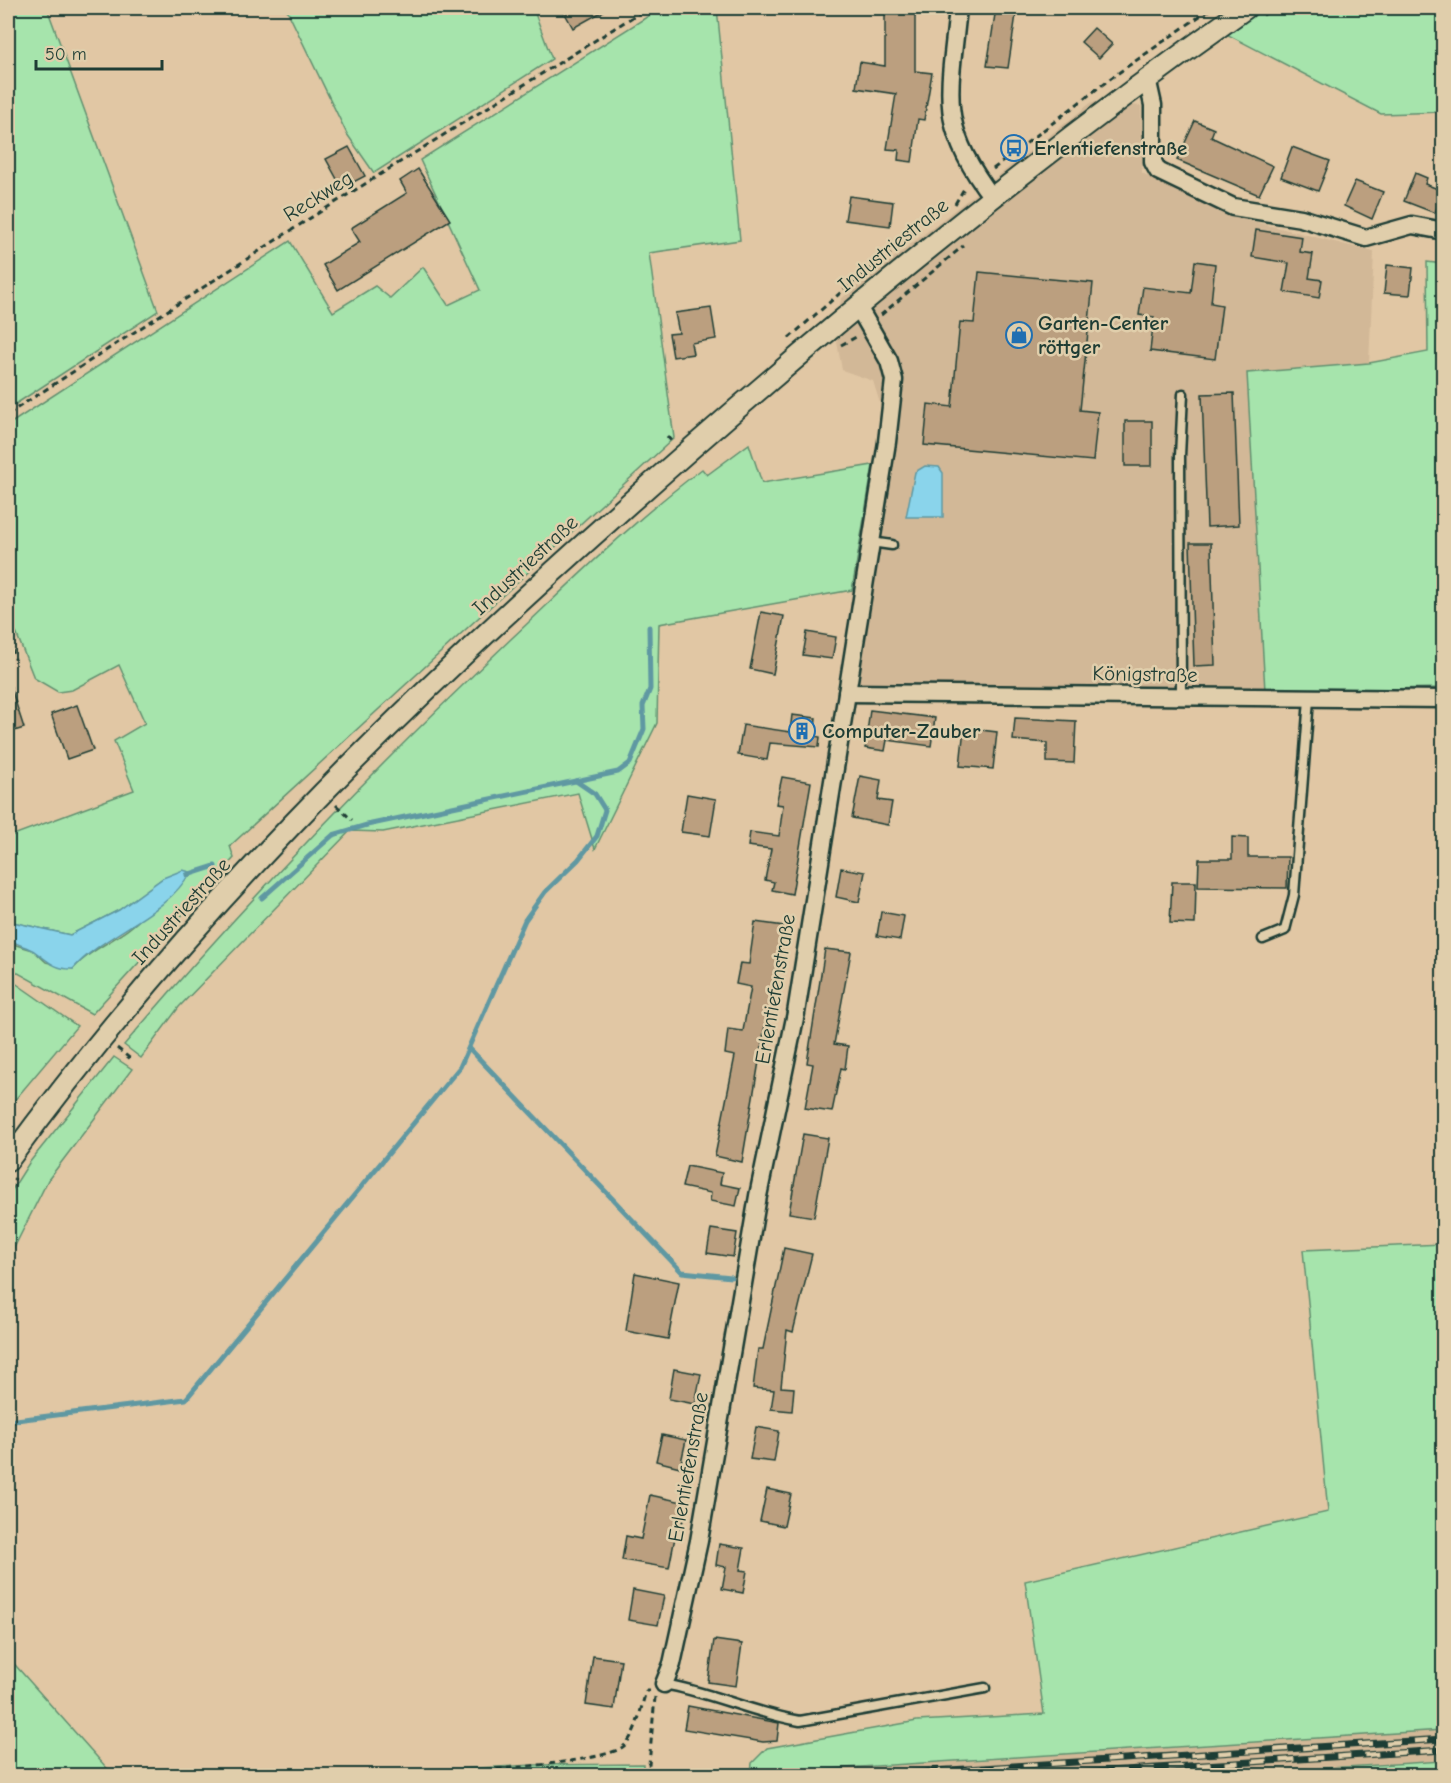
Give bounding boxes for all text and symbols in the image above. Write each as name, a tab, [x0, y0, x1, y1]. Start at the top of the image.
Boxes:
scale bar	[36, 33, 162, 71]
text: 50 m	[45, 44, 87, 65]
bus stop icon: Erlentiefenstraße	[999, 133, 1029, 163]
place label: Erlentiefenstraße	[1034, 136, 1187, 160]
street label: Reckweg	[279, 165, 357, 227]
street label: Industriestraße	[833, 193, 953, 297]
place label: Garten-Center röttger	[1038, 311, 1169, 359]
shop icon: Garten-Center röttger	[1004, 320, 1034, 350]
street label: Industriestraße	[467, 510, 583, 620]
street label: Königstraße	[1092, 661, 1198, 687]
building icon: Computer-Zauber	[787, 716, 817, 746]
place label: Computer-Zauber	[822, 719, 981, 743]
street label: Industriestraße	[127, 853, 235, 969]
street label: Erlentiefenstraße	[750, 912, 800, 1066]
street label: Erlentiefenstraße	[663, 1390, 713, 1544]

